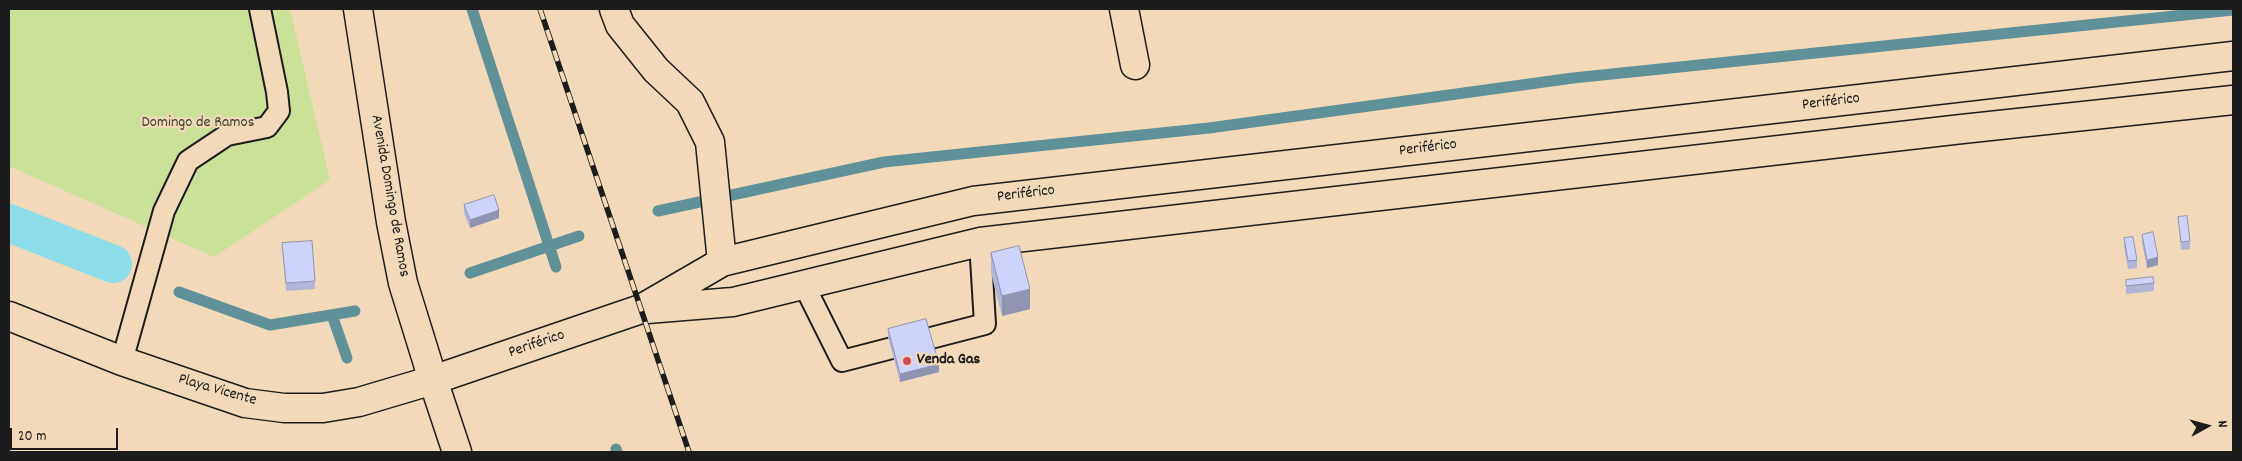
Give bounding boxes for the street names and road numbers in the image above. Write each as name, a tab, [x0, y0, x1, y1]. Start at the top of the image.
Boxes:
street label: Periférico	[1801, 90, 1861, 116]
street label: Avenida Domingo de Ramos	[365, 113, 413, 279]
street label: Periférico	[1398, 136, 1458, 162]
street label: Periférico	[996, 182, 1056, 208]
street label: Periférico	[506, 326, 568, 364]
street label: Playa Vicente	[176, 371, 258, 411]

